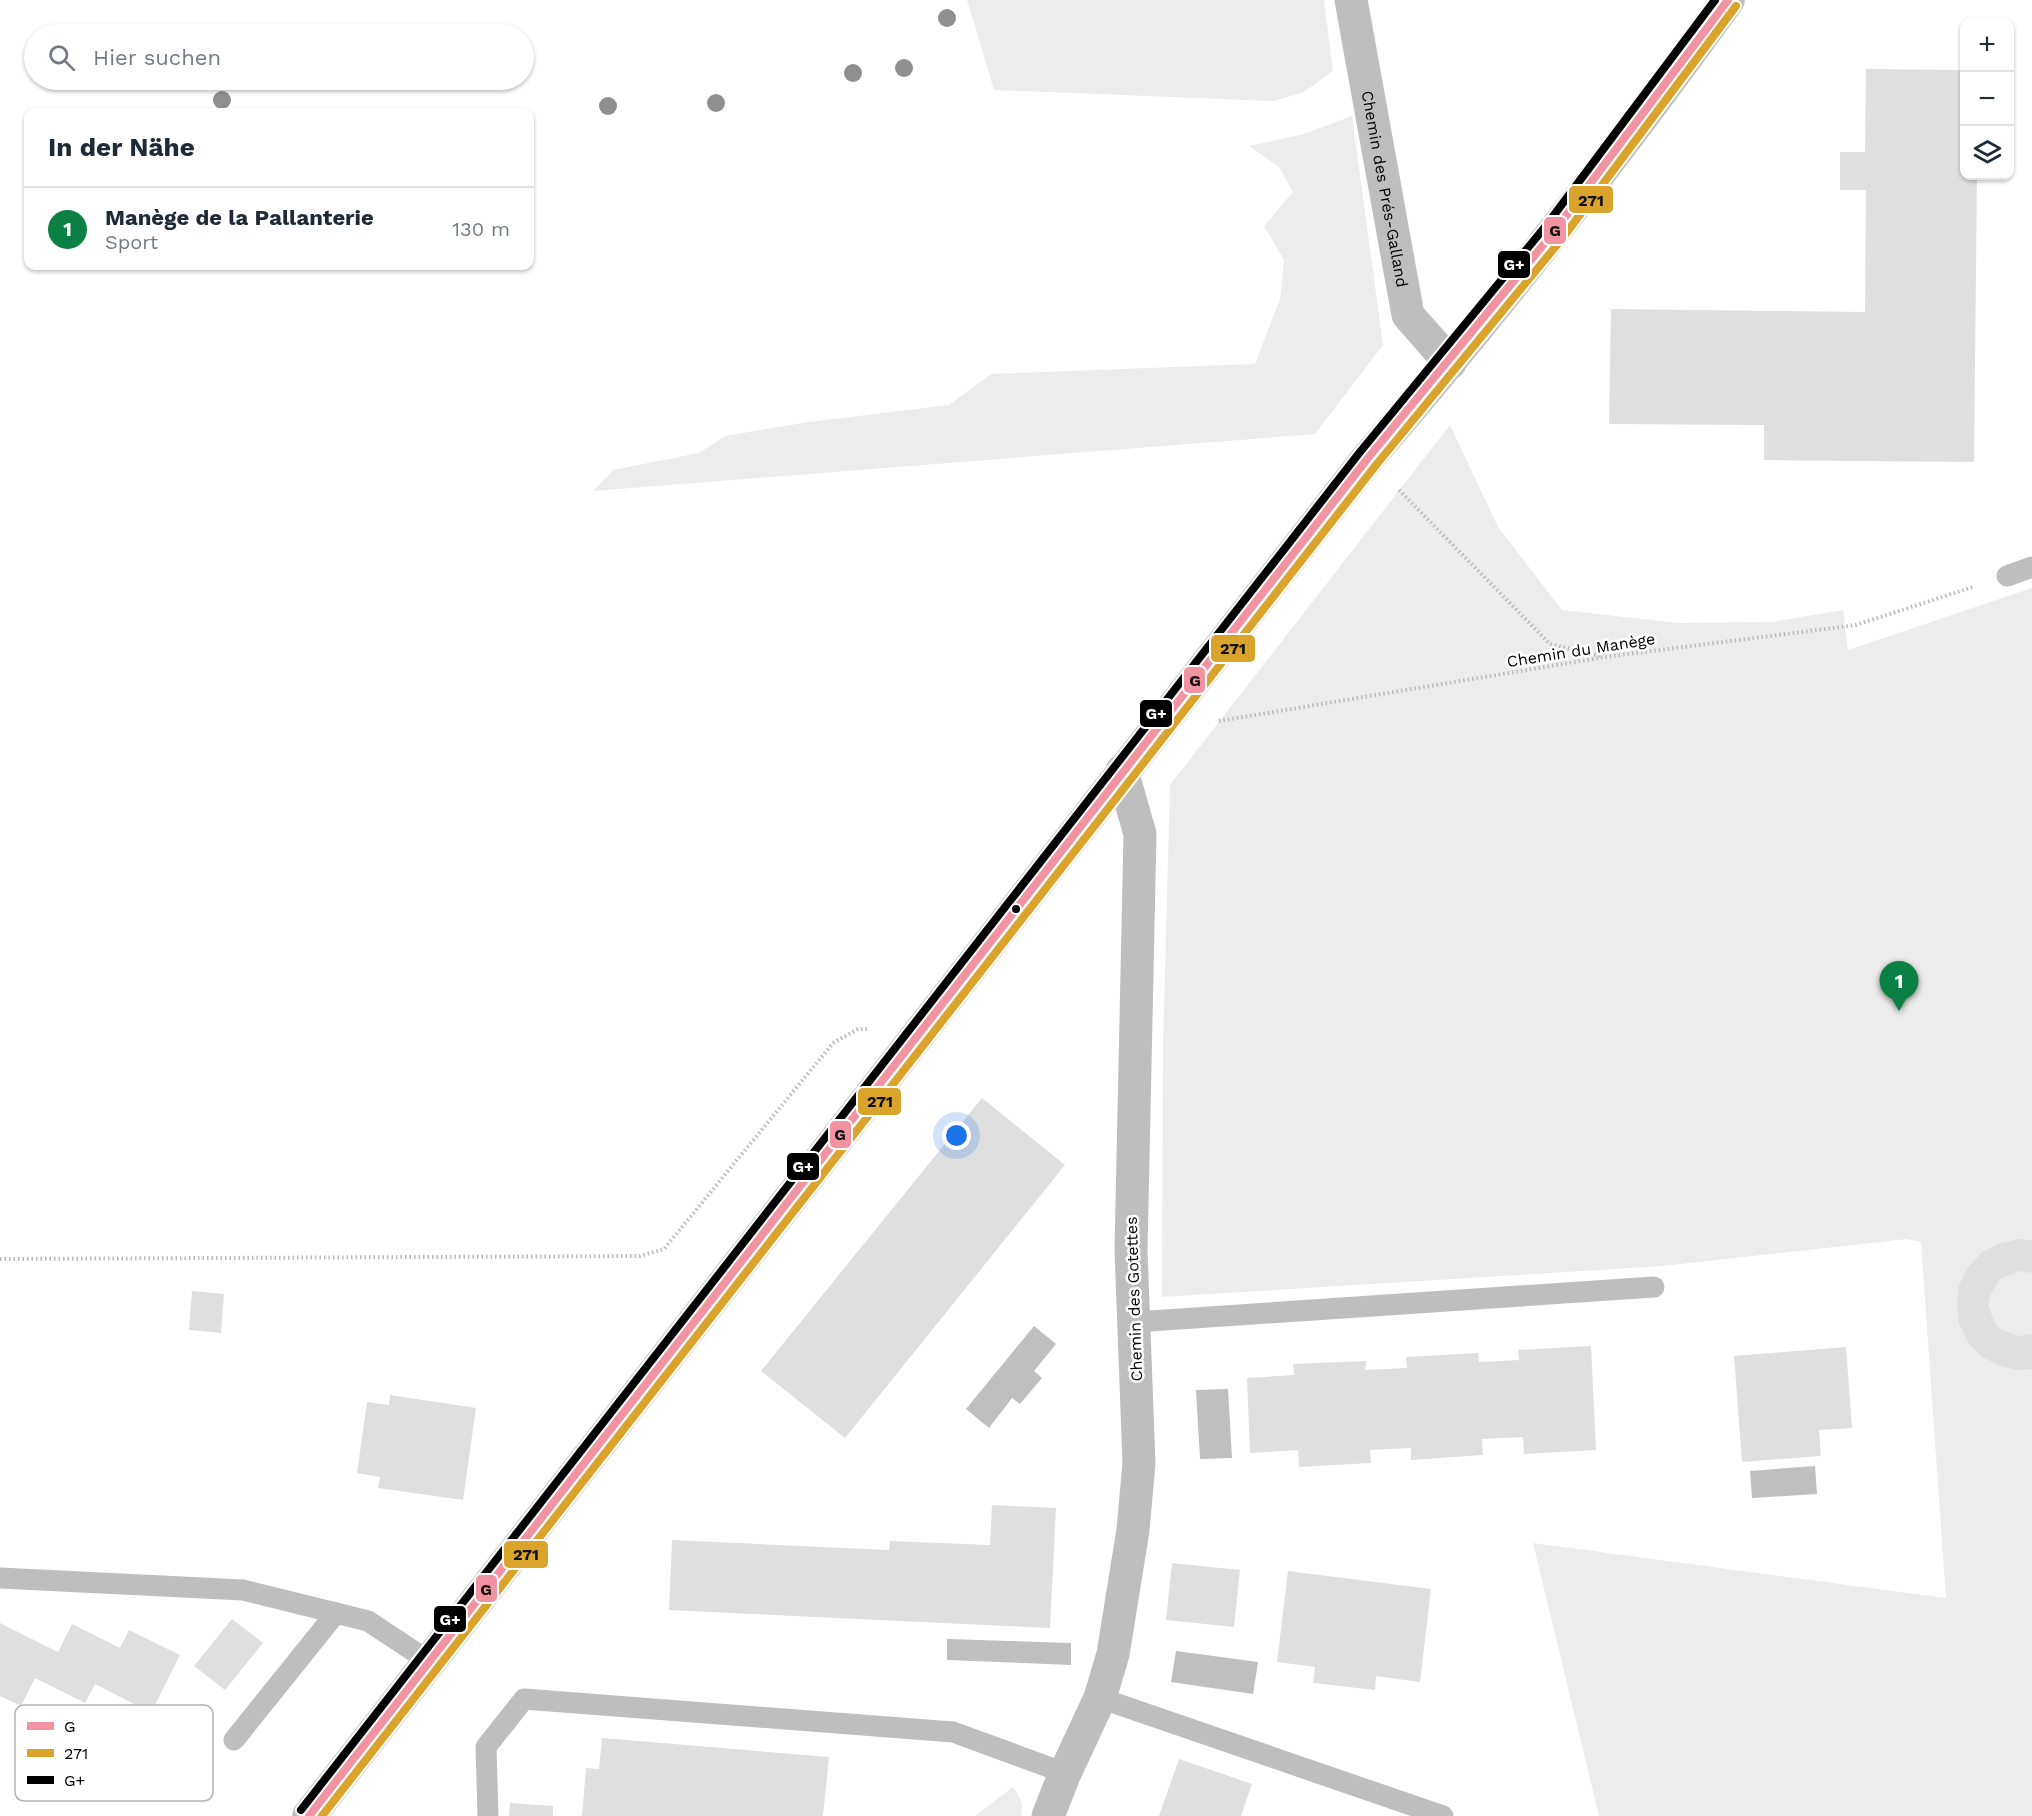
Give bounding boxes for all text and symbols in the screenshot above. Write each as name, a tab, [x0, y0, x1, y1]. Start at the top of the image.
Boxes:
map controls	[1960, 18, 2014, 180]
button: +	[1960, 18, 2014, 72]
search box	[24, 24, 534, 90]
icon: search	[45, 41, 78, 74]
text: Hier suchen	[93, 45, 221, 70]
button: −	[1960, 72, 2014, 126]
street label: Chemin des Prés-Galland	[1358, 89, 1412, 289]
button: layers	[1960, 126, 2014, 180]
text: In der Nähe	[48, 132, 195, 162]
line badge: 271	[1568, 185, 1614, 214]
text: 271	[1578, 191, 1604, 210]
text: Manège de la Pallanterie	[105, 205, 374, 230]
line badge: G	[1543, 216, 1567, 245]
text: 1	[63, 217, 72, 241]
text: 130 m	[452, 217, 510, 241]
text: G	[1549, 221, 1561, 240]
text: Sport	[105, 230, 158, 254]
line badge: G+	[1497, 250, 1531, 279]
text: G+	[1503, 255, 1525, 274]
street label: Chemin du Manège	[1506, 629, 1656, 671]
line badge: 271	[1210, 634, 1256, 663]
text: 271	[1220, 639, 1246, 658]
line badge: G	[1183, 666, 1206, 694]
text: G	[1189, 671, 1201, 690]
line badge: G+	[1139, 699, 1173, 728]
text: G+	[1145, 704, 1167, 723]
unlabelled marker	[1010, 903, 1022, 915]
pin: 1	[1880, 962, 1918, 1011]
line badge: 271	[857, 1087, 902, 1116]
text: 271	[867, 1092, 893, 1111]
line badge: G	[829, 1120, 852, 1149]
your location	[942, 1121, 971, 1150]
text: G	[834, 1125, 846, 1144]
line badge: G+	[786, 1152, 820, 1181]
text: G+	[792, 1157, 814, 1176]
street label: Chemin des Gotettes	[1122, 1216, 1146, 1382]
line badge: 271	[503, 1540, 549, 1569]
text: 271	[513, 1545, 539, 1564]
line badge: G	[475, 1574, 498, 1603]
text: G	[480, 1580, 492, 1599]
line badge: G+	[433, 1605, 467, 1633]
text: G+	[439, 1610, 461, 1629]
legend	[15, 1705, 213, 1801]
text: G	[64, 1717, 76, 1736]
text: 271	[64, 1744, 88, 1763]
text: G+	[64, 1771, 85, 1790]

